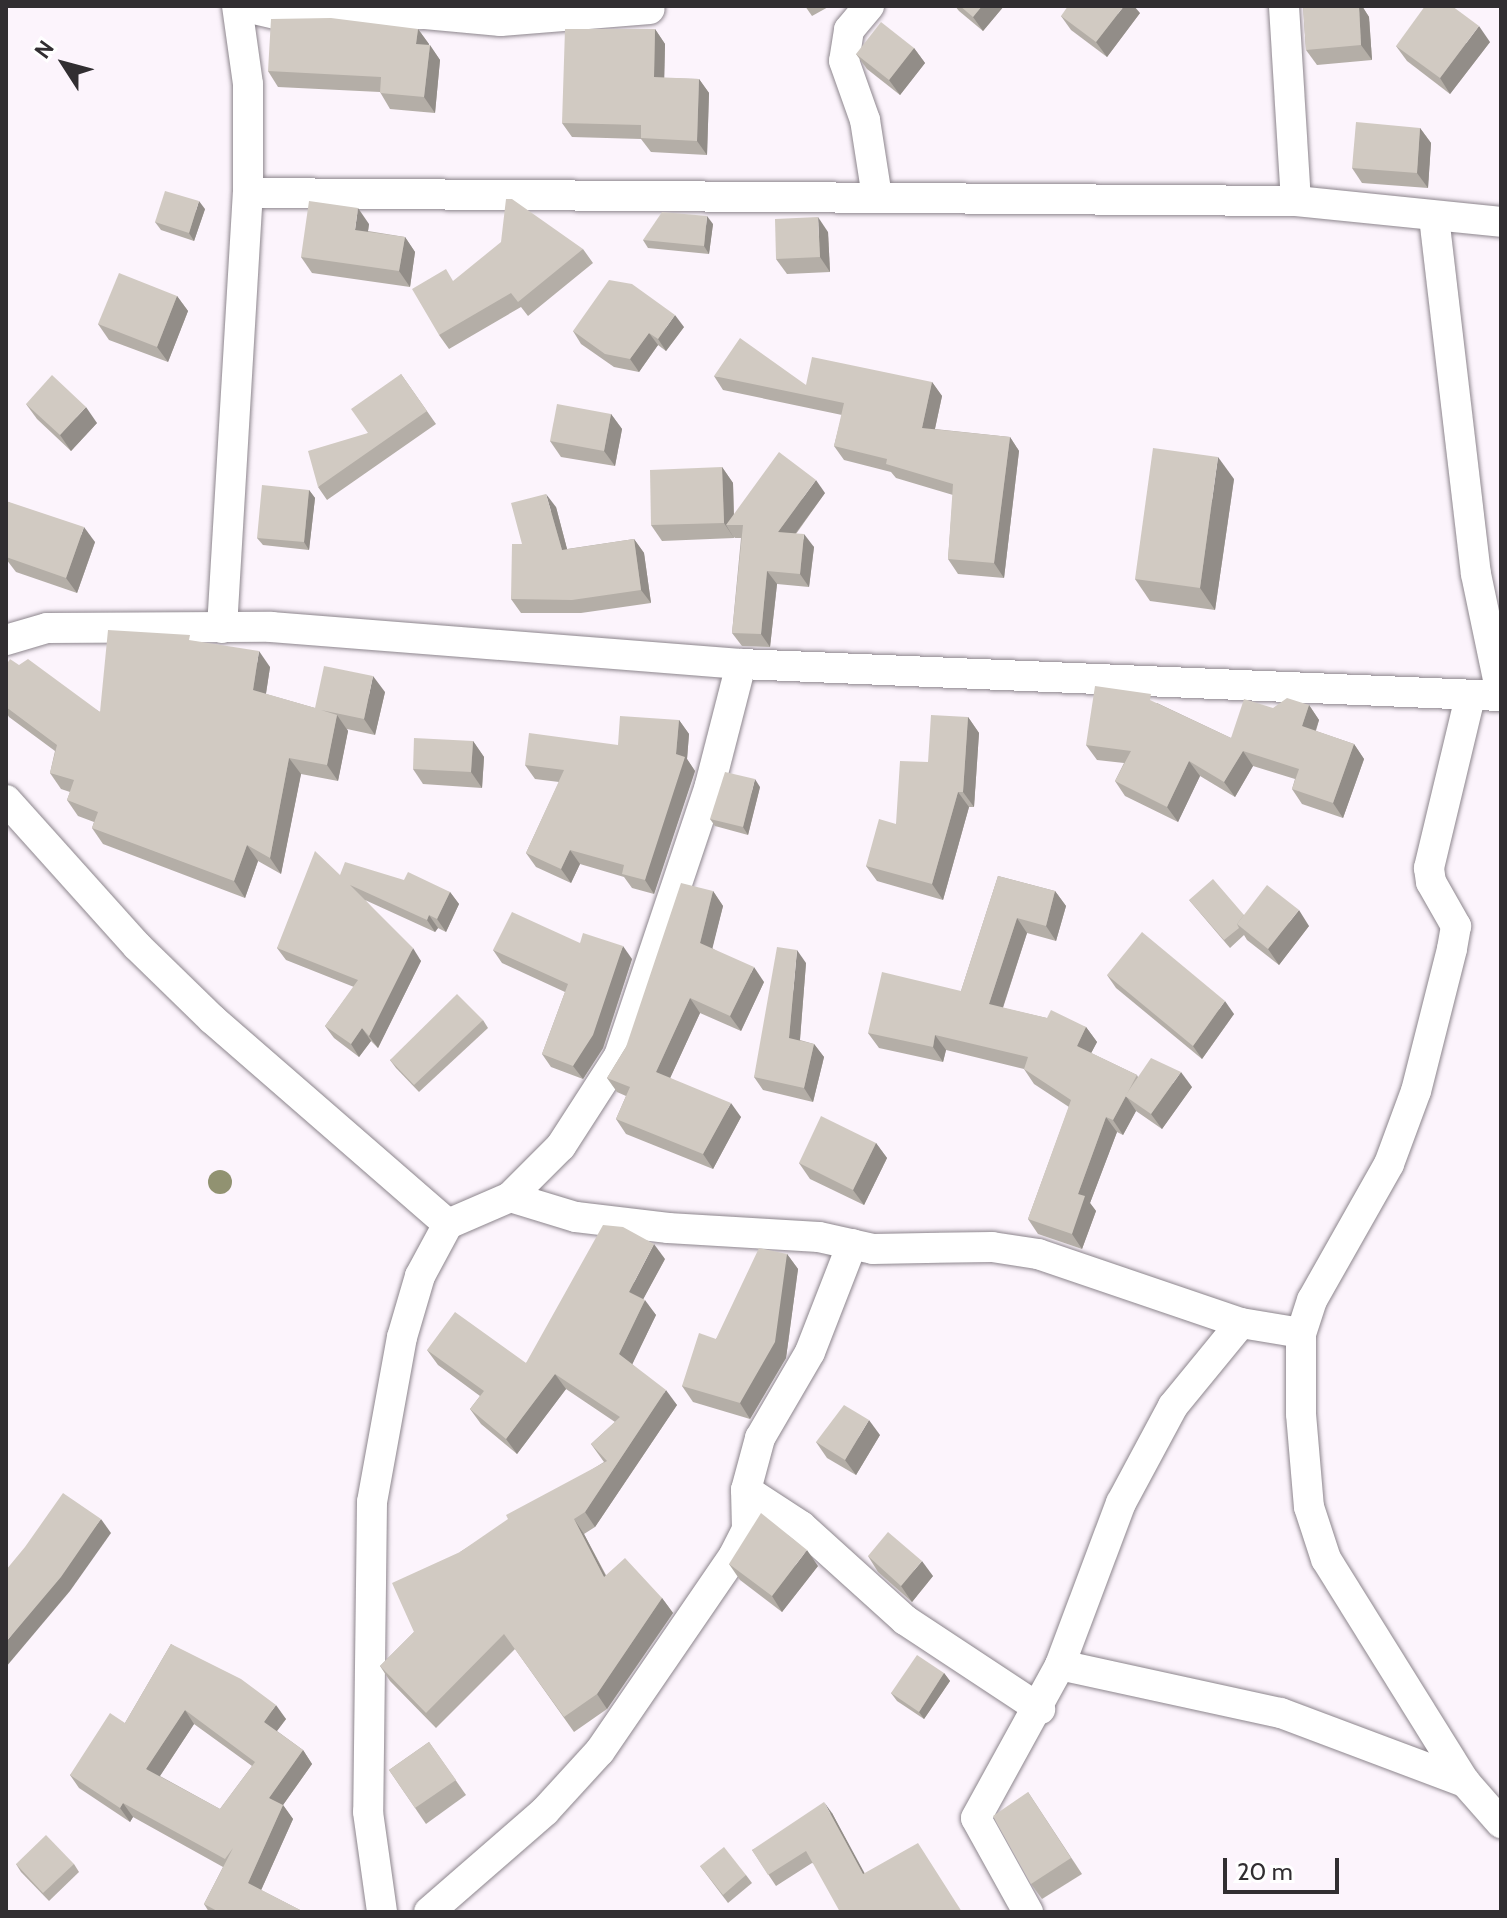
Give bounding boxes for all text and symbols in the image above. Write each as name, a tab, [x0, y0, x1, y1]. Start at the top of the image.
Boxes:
north arrow	[24, 24, 104, 104]
text: N	[29, 35, 60, 64]
scale bar	[1227, 1842, 1343, 1892]
text: 20 m	[1237, 1857, 1293, 1886]

